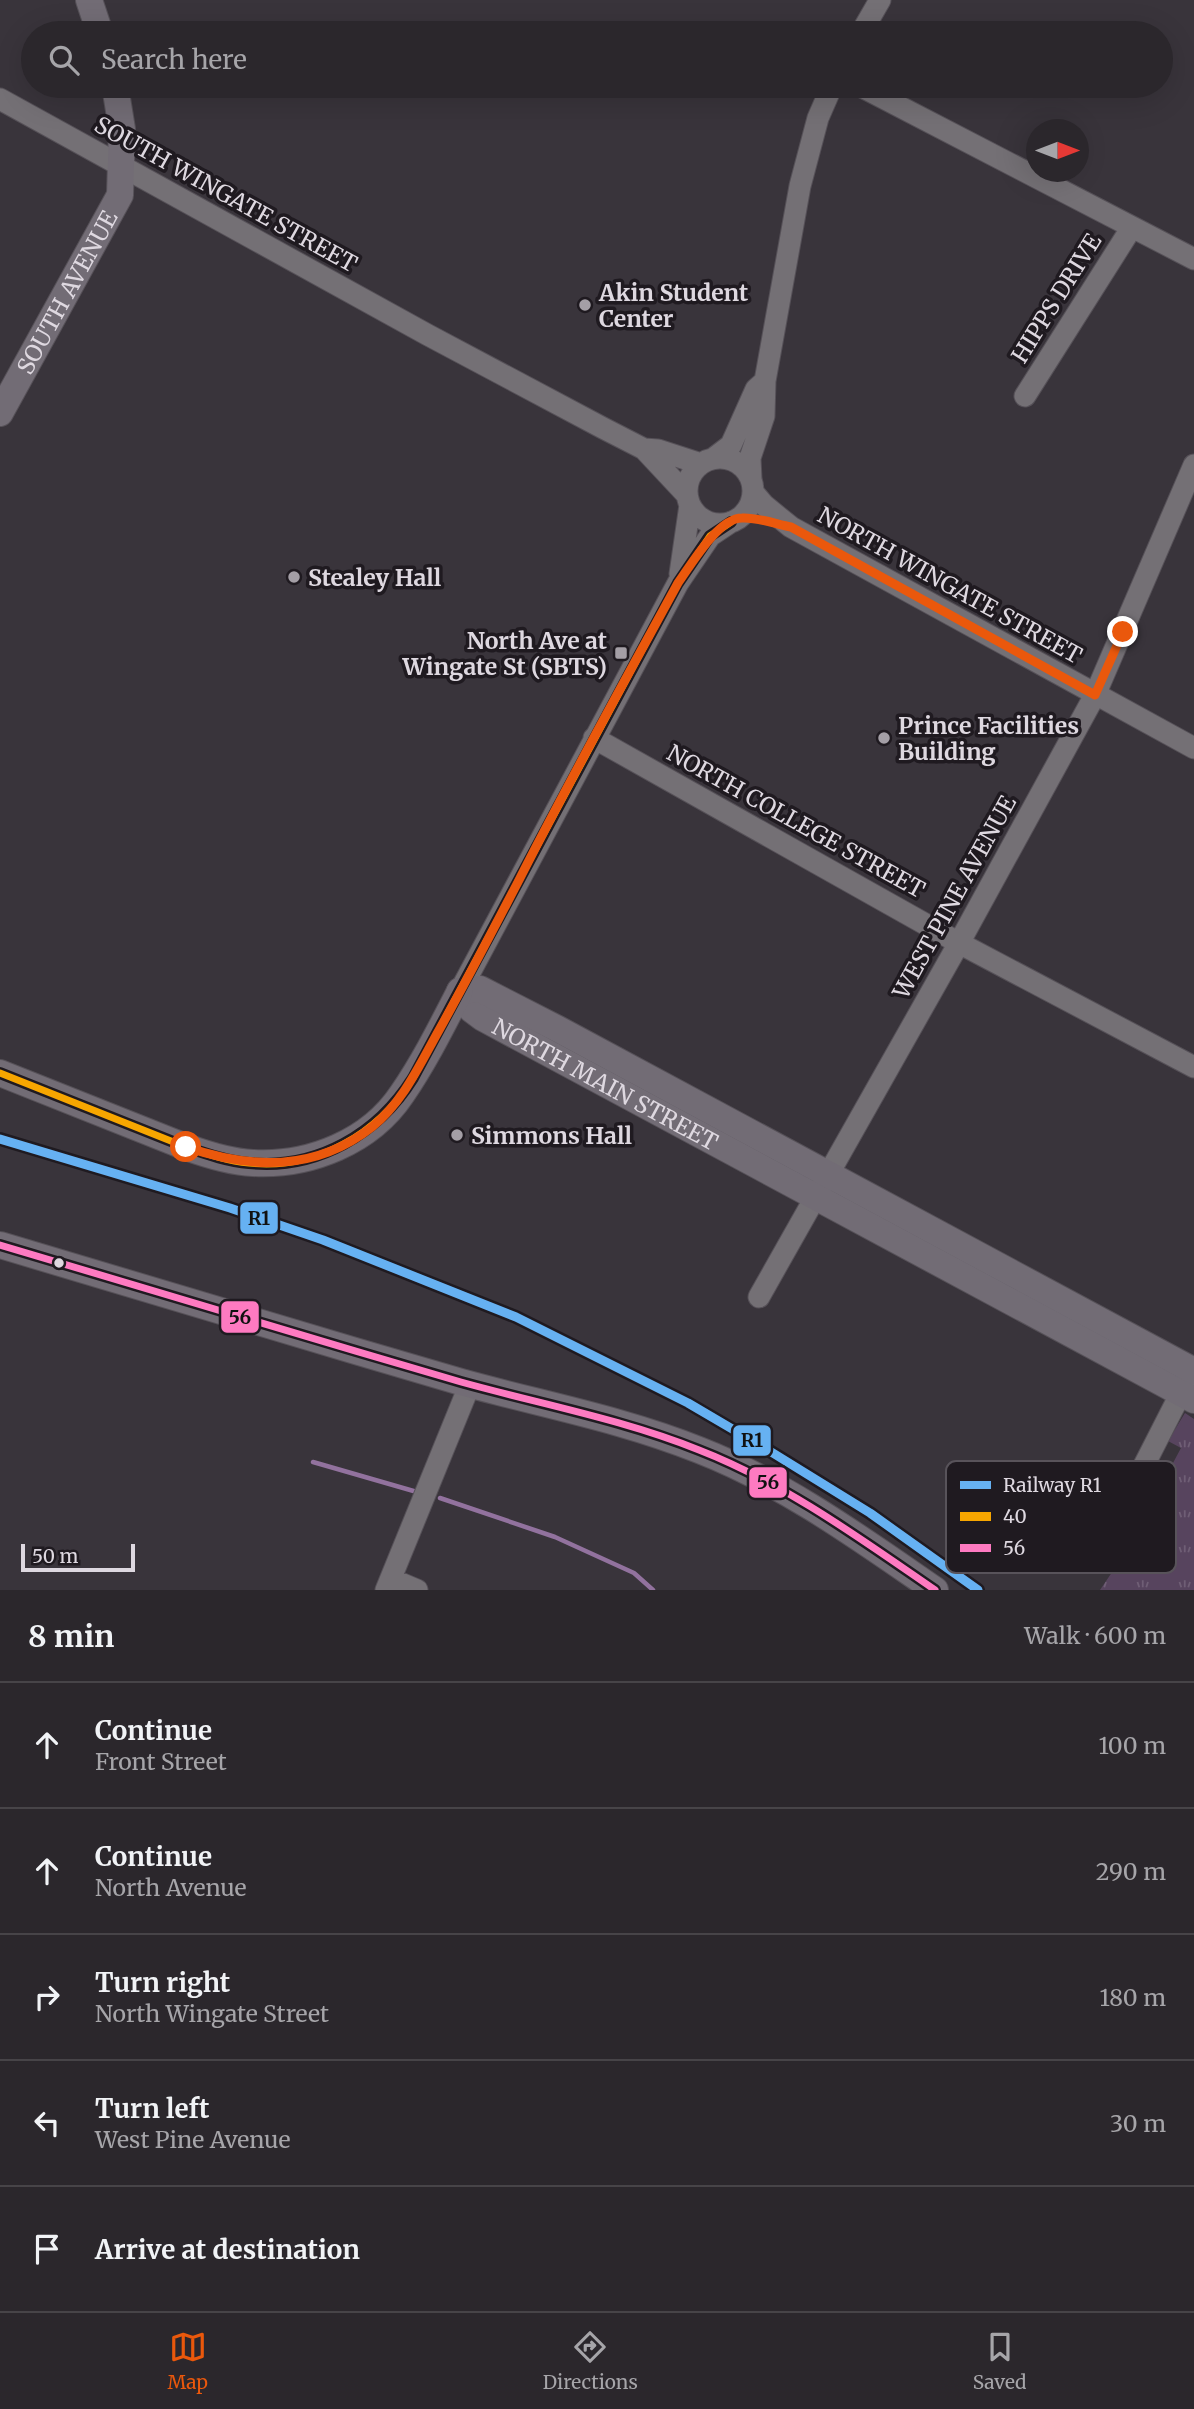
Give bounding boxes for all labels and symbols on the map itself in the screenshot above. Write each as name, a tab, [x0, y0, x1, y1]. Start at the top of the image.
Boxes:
street label: SOUTH WINGATE STREET	[90, 110, 362, 278]
north arrow	[1026, 119, 1089, 182]
street label: SOUTH AVENUE	[10, 205, 123, 379]
street label: HIPPS DRIVE	[1005, 228, 1107, 368]
place label: Akin Student Center	[598, 278, 748, 333]
marker: Akin Student Center	[577, 297, 593, 313]
street label: NORTH WINGATE STREET	[813, 500, 1087, 670]
place label: Stealey Hall	[308, 563, 442, 592]
marker: Stealey Hall	[286, 569, 302, 585]
route end	[1107, 616, 1138, 647]
place label: North Ave at Wingate St (SBTS)	[402, 626, 607, 681]
marker: North Ave at Wingate St (SBTS)	[613, 645, 629, 661]
place label: Prince Facilities Building	[898, 711, 1079, 766]
marker: Prince Facilities Building	[876, 730, 892, 746]
street label: NORTH COLLEGE STREET	[662, 738, 930, 904]
street label: WEST PINE AVENUE	[886, 790, 1022, 1005]
street label: NORTH MAIN STREET	[488, 1011, 723, 1156]
place label: Simmons Hall	[471, 1121, 632, 1150]
marker: Simmons Hall	[449, 1127, 465, 1143]
route start	[170, 1131, 201, 1162]
line badge: R1	[239, 1201, 279, 1235]
text: R1	[248, 1206, 270, 1230]
unlabelled marker	[52, 1256, 66, 1270]
line badge: 56	[220, 1300, 260, 1334]
text: 56	[229, 1305, 251, 1329]
line badge: R1	[732, 1424, 772, 1457]
text: R1	[741, 1428, 763, 1452]
legend	[946, 1461, 1176, 1573]
line badge: 56	[748, 1466, 788, 1499]
text: 56	[757, 1470, 779, 1494]
text: Railway R1	[1003, 1473, 1102, 1497]
text: 40	[1003, 1504, 1027, 1528]
text: 56	[1003, 1536, 1025, 1560]
scale bar	[21, 1541, 135, 1573]

